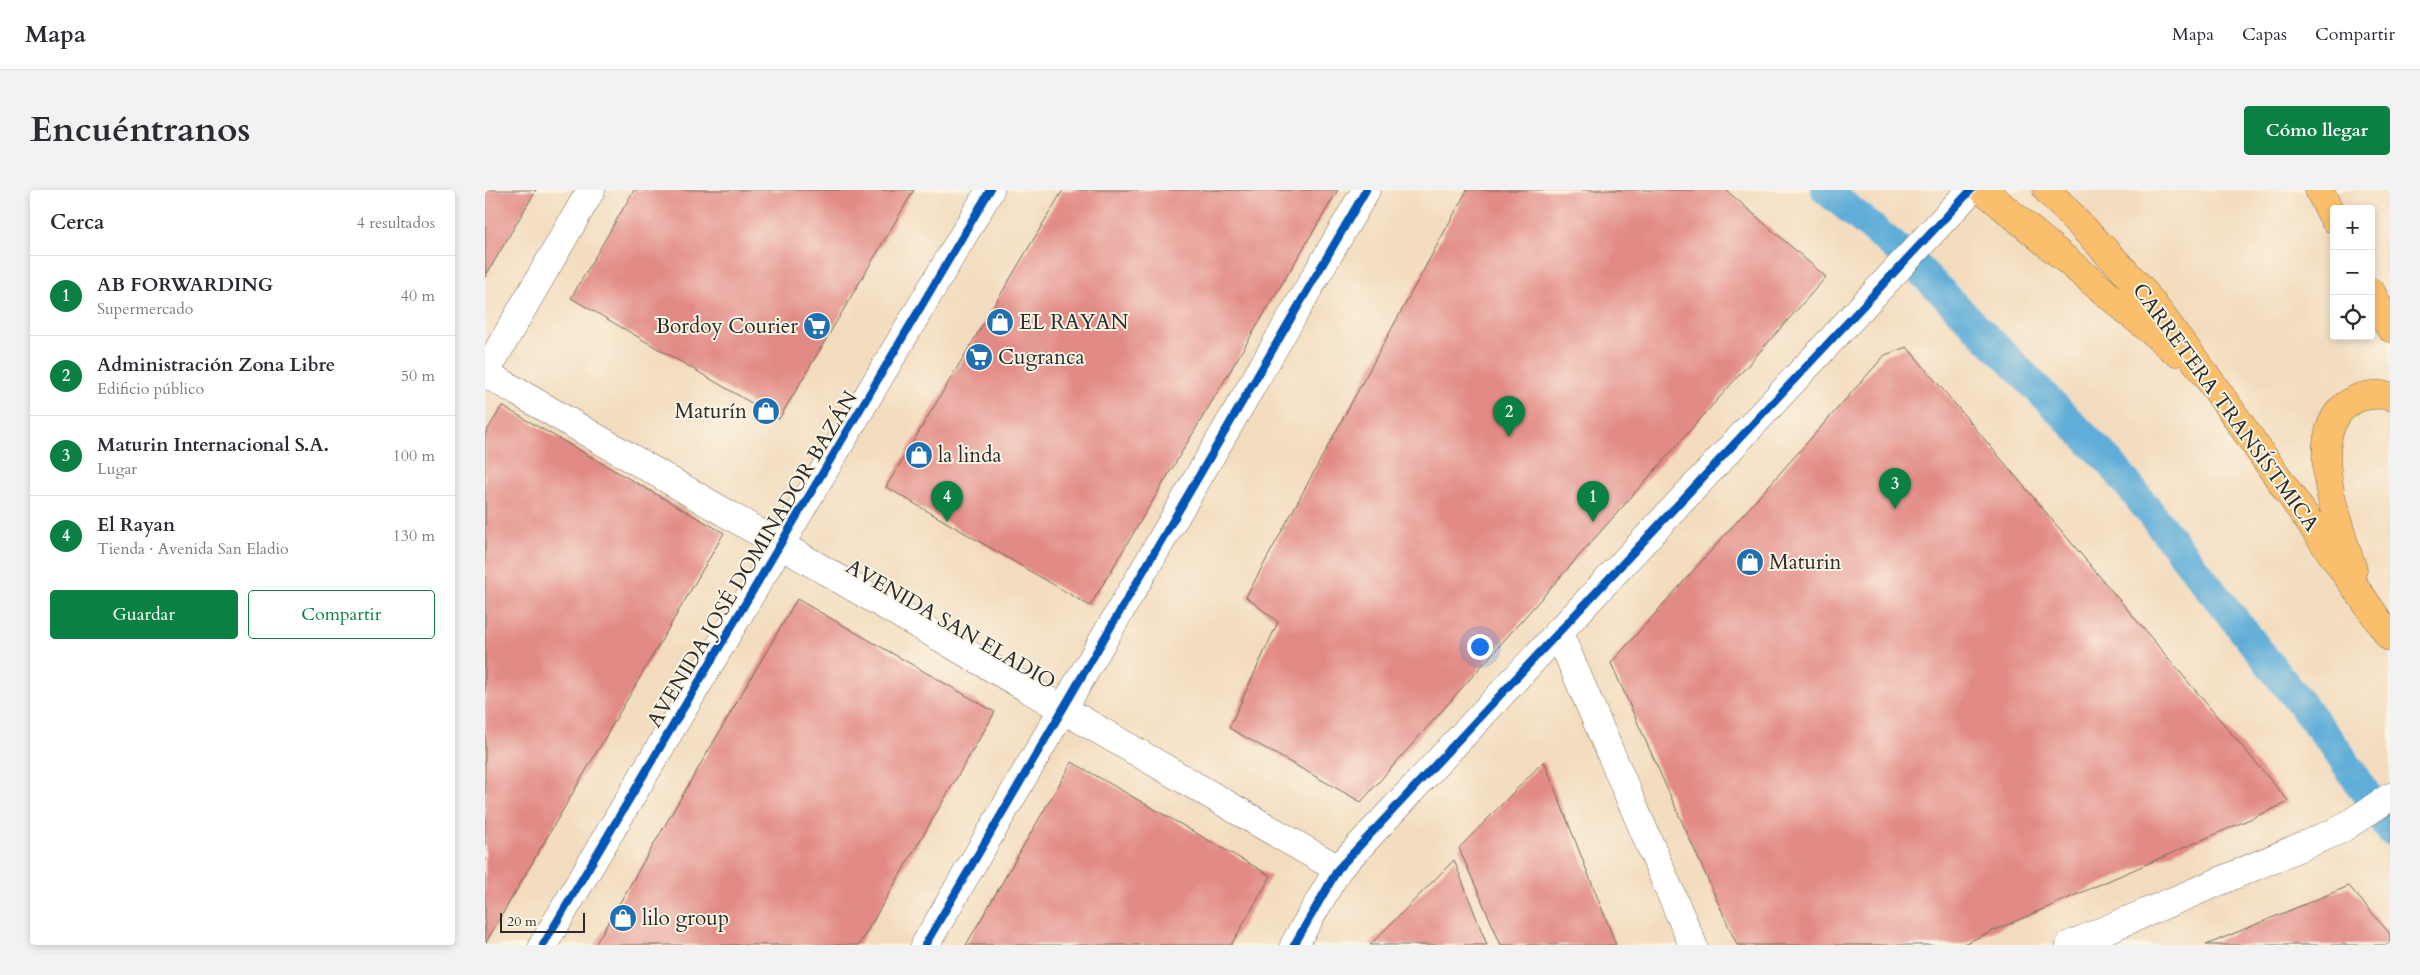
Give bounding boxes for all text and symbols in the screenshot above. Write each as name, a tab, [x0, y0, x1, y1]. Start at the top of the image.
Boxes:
text: Mapa	[25, 18, 86, 51]
text: Mapa	[2172, 22, 2214, 47]
text: Capas	[2242, 22, 2287, 47]
text: Compartir	[2315, 22, 2395, 47]
text: Encuéntranos	[30, 106, 251, 154]
button: Cómo llegar	[2244, 106, 2390, 155]
map controls	[2330, 205, 2375, 340]
button: +	[2330, 205, 2375, 250]
text: Cerca	[50, 208, 104, 237]
text: 4 resultados	[357, 212, 435, 234]
button: −	[2330, 250, 2375, 295]
text: AB FORWARDING	[97, 272, 273, 298]
street label: CARRETERA TRANSÍSTMICA	[2125, 277, 2326, 538]
text: 1	[62, 285, 70, 307]
text: 40 m	[401, 285, 435, 307]
button: locate	[2330, 295, 2375, 340]
text: Supermercado	[97, 298, 193, 320]
shop icon: EL RAYAN	[985, 307, 1015, 337]
place label: EL RAYAN	[1019, 308, 1128, 337]
supermarket icon: Bordoy Courier	[802, 311, 832, 341]
place label: Bordoy Courier	[656, 312, 798, 341]
supermarket icon: Cugranca	[964, 342, 994, 372]
place label: Cugranca	[998, 343, 1085, 372]
text: Administración Zona Libre	[97, 352, 335, 378]
text: 2	[62, 365, 70, 387]
text: 50 m	[401, 365, 435, 387]
text: Edificio público	[97, 378, 204, 400]
street label: AVENIDA JOSÉ DOMINADOR BAZÁN	[640, 385, 865, 733]
shop icon: Maturín	[751, 396, 781, 426]
pin: 2	[1493, 396, 1525, 437]
place label: Maturín	[674, 397, 747, 426]
text: Maturin Internacional S.A.	[97, 432, 329, 458]
shop icon: la linda	[904, 440, 934, 470]
place label: la linda	[938, 441, 1002, 470]
text: 3	[62, 445, 70, 467]
text: 100 m	[393, 445, 435, 467]
text: Lugar	[97, 458, 137, 480]
pin: 3	[1879, 468, 1911, 509]
pin: 4	[931, 481, 963, 522]
pin: 1	[1577, 481, 1609, 522]
text: El Rayan	[97, 512, 175, 538]
text: 4	[62, 525, 70, 547]
text: 130 m	[393, 525, 435, 547]
text: Tienda · Avenida San Eladio	[97, 538, 289, 560]
shop icon: Maturin	[1735, 547, 1765, 577]
place label: Maturin	[1769, 548, 1842, 577]
street label: AVENIDA SAN ELADIO	[840, 552, 1061, 697]
button: Guardar	[50, 590, 238, 639]
button: Compartir	[248, 590, 435, 639]
your location	[1467, 634, 1493, 660]
shop icon: lilo group	[608, 903, 638, 933]
place label: lilo group	[642, 904, 729, 933]
scale bar	[500, 910, 585, 933]
text: 20 m	[507, 912, 537, 931]

